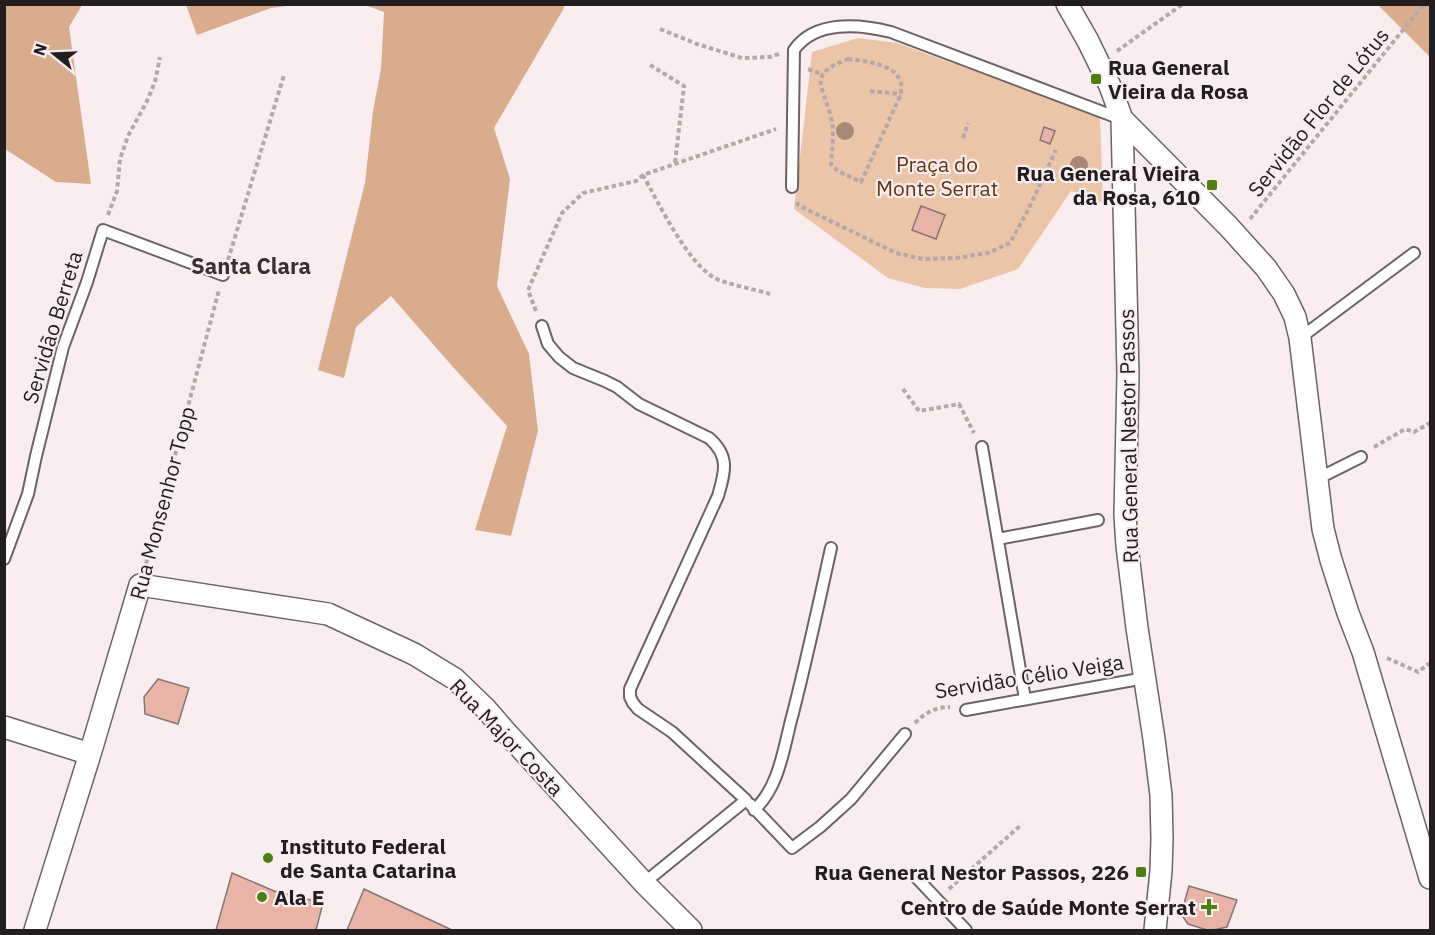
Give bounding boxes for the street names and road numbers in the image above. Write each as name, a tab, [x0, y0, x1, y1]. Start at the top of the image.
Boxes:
street label: Servidão Flor de Lótus	[1241, 22, 1395, 202]
street label: Servidão Berreta	[16, 247, 88, 407]
street label: Rua General Nestor Passos	[1112, 308, 1144, 564]
street label: Rua Monsenhor Topp	[123, 403, 201, 603]
street label: Servidão Célio Veiga	[933, 647, 1125, 705]
street label: Rua Major Costa	[444, 672, 570, 802]

